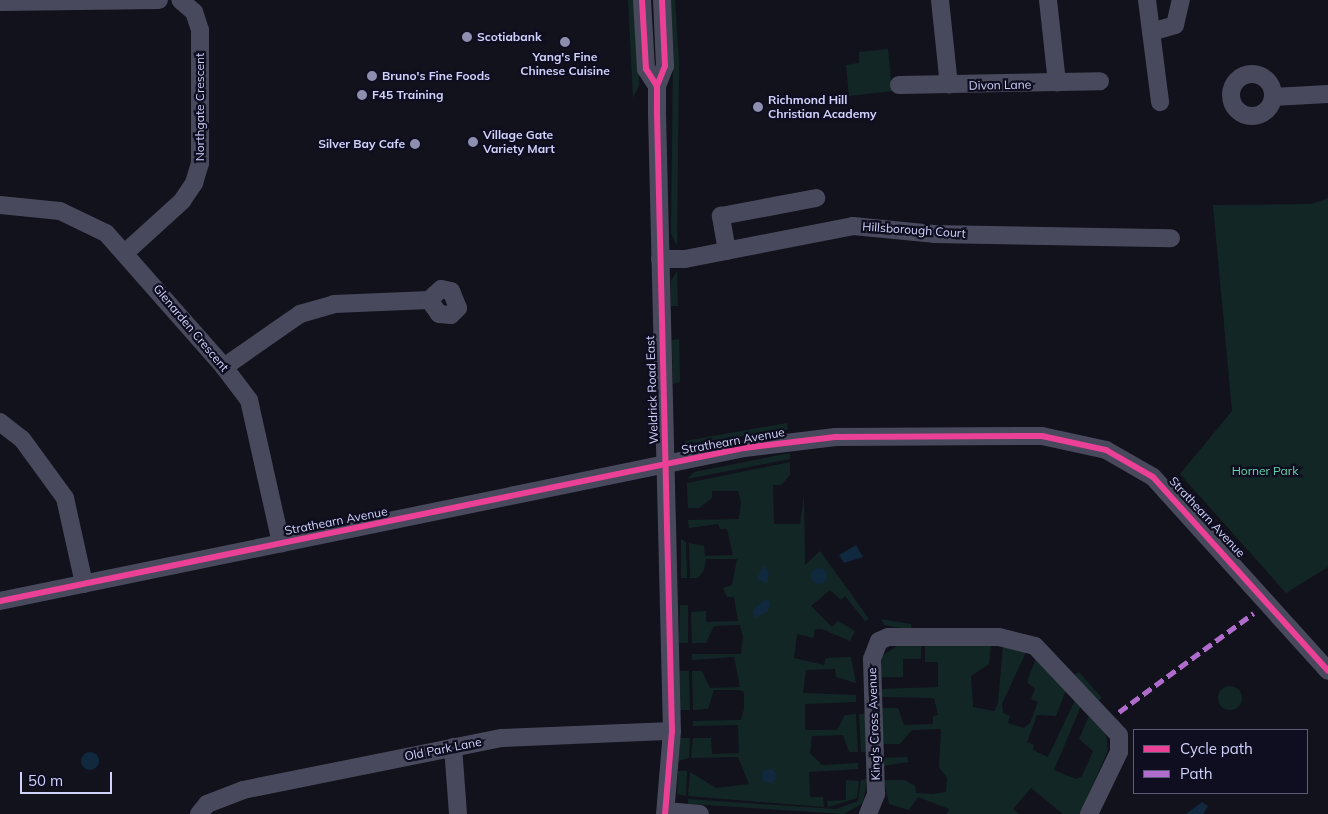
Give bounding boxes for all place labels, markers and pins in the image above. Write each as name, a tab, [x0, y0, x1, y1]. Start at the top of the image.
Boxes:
place label: Scotiabank	[477, 30, 542, 44]
marker: Scotiabank	[461, 31, 473, 43]
marker: Yang's Fine Chinese Cuisine	[559, 36, 571, 48]
place label: Yang's Fine Chinese Cuisine	[520, 50, 610, 78]
place label: Bruno's Fine Foods	[382, 69, 490, 83]
marker: Bruno's Fine Foods	[366, 70, 378, 82]
place label: F45 Training	[372, 88, 443, 102]
marker: F45 Training	[356, 89, 368, 101]
place label: Richmond Hill Christian Academy	[768, 93, 877, 121]
marker: Richmond Hill Christian Academy	[752, 101, 764, 113]
place label: Village Gate Variety Mart	[483, 128, 555, 156]
marker: Village Gate Variety Mart	[467, 136, 479, 148]
place label: Silver Bay Cafe	[318, 137, 405, 151]
marker: Silver Bay Cafe	[409, 138, 421, 150]

